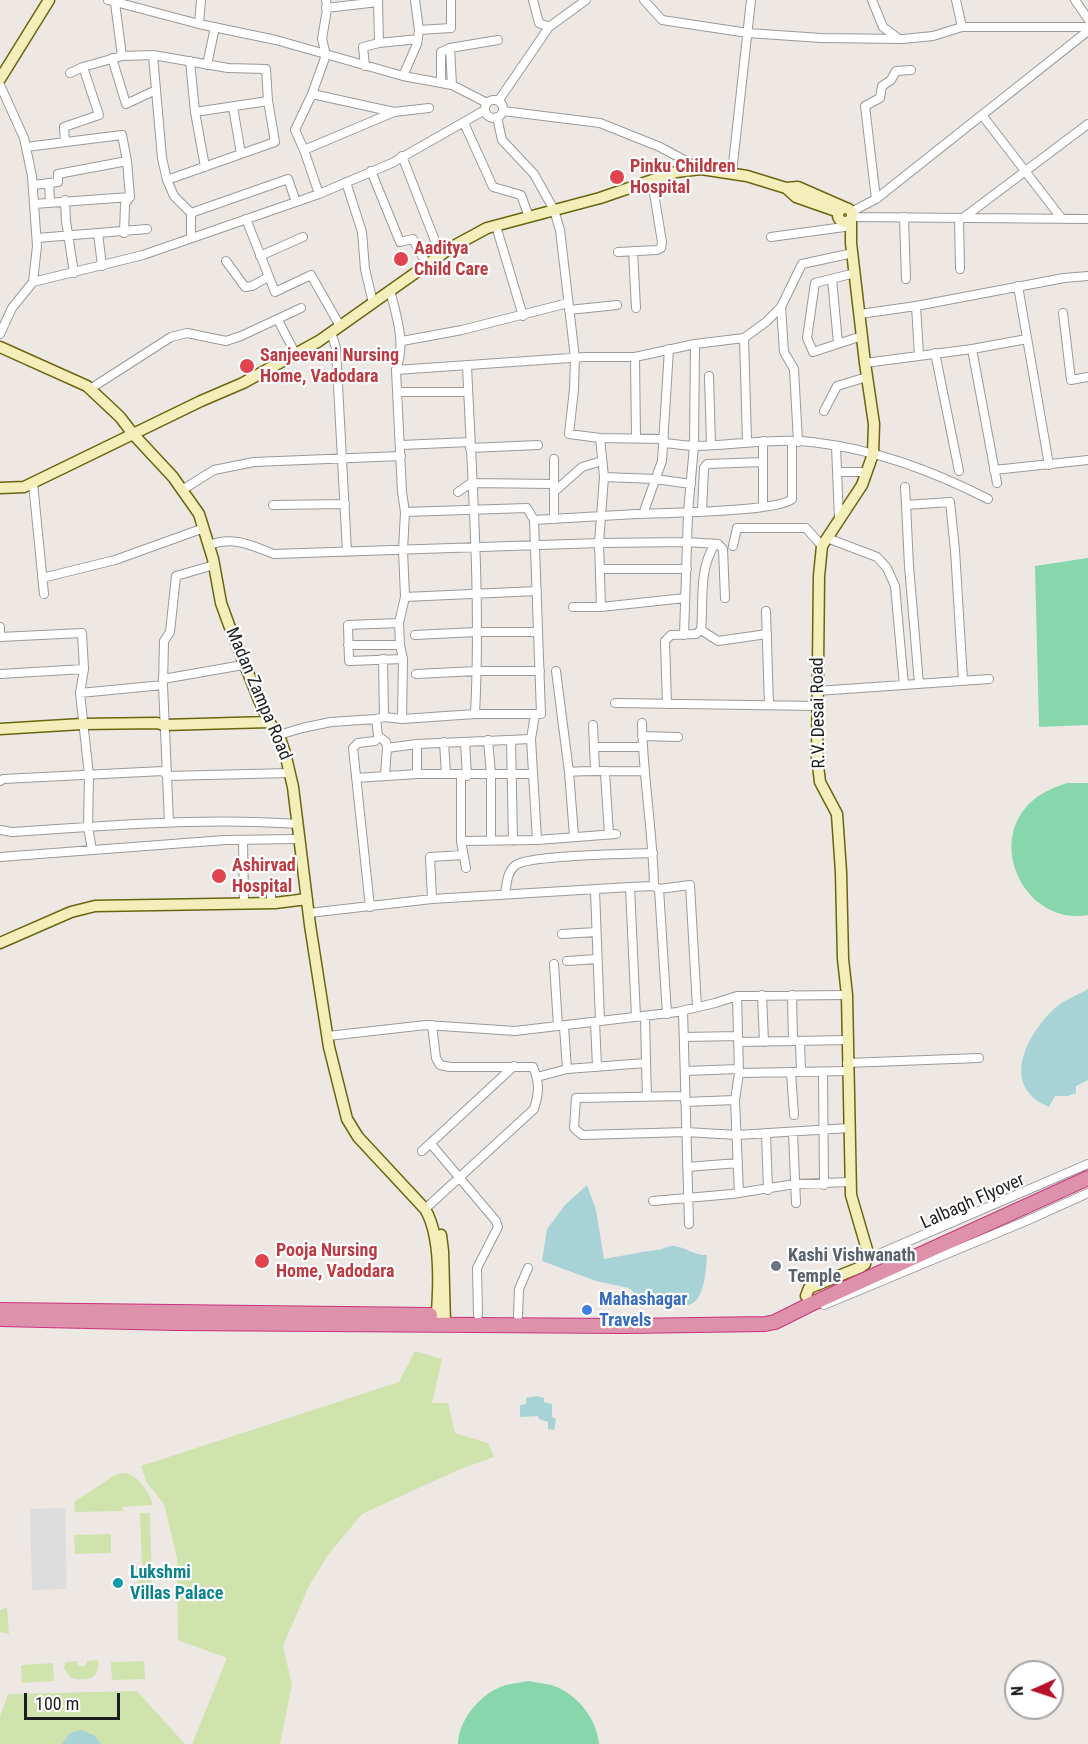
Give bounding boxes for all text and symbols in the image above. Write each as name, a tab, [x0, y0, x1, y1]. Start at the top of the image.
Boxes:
place label: Pinku Children Hospital	[630, 156, 736, 198]
marker: Pinku Children Hospital	[608, 168, 626, 186]
place label: Aaditya Child Care	[414, 238, 488, 280]
marker: Aaditya Child Care	[392, 250, 410, 268]
place label: Sanjeevani Nursing Home, Vadodara	[260, 345, 399, 388]
marker: Sanjeevani Nursing Home, Vadodara	[238, 357, 256, 375]
street label: Madan Zampa Road	[220, 624, 296, 764]
street label: R.V. Desai Road	[807, 657, 831, 769]
place label: Ashirvad Hospital	[232, 855, 296, 898]
marker: Ashirvad Hospital	[210, 867, 228, 885]
street label: Lalbagh Flyover	[918, 1170, 1028, 1234]
place label: Pooja Nursing Home, Vadodara	[276, 1240, 394, 1282]
place label: Kashi Vishwanath Temple	[788, 1245, 916, 1288]
marker: Pooja Nursing Home, Vadodara	[253, 1252, 271, 1270]
marker: Kashi Vishwanath Temple	[769, 1259, 783, 1273]
place label: Mahashagar Travels	[599, 1289, 687, 1332]
marker: Mahashagar Travels	[580, 1303, 594, 1317]
place label: Lukshmi Villas Palace	[130, 1562, 223, 1604]
marker: Lukshmi Villas Palace	[111, 1576, 125, 1590]
north arrow	[1004, 1660, 1064, 1720]
scale bar	[27, 1681, 123, 1719]
text: N	[1008, 1685, 1027, 1696]
text: 100 m	[35, 1693, 79, 1714]

